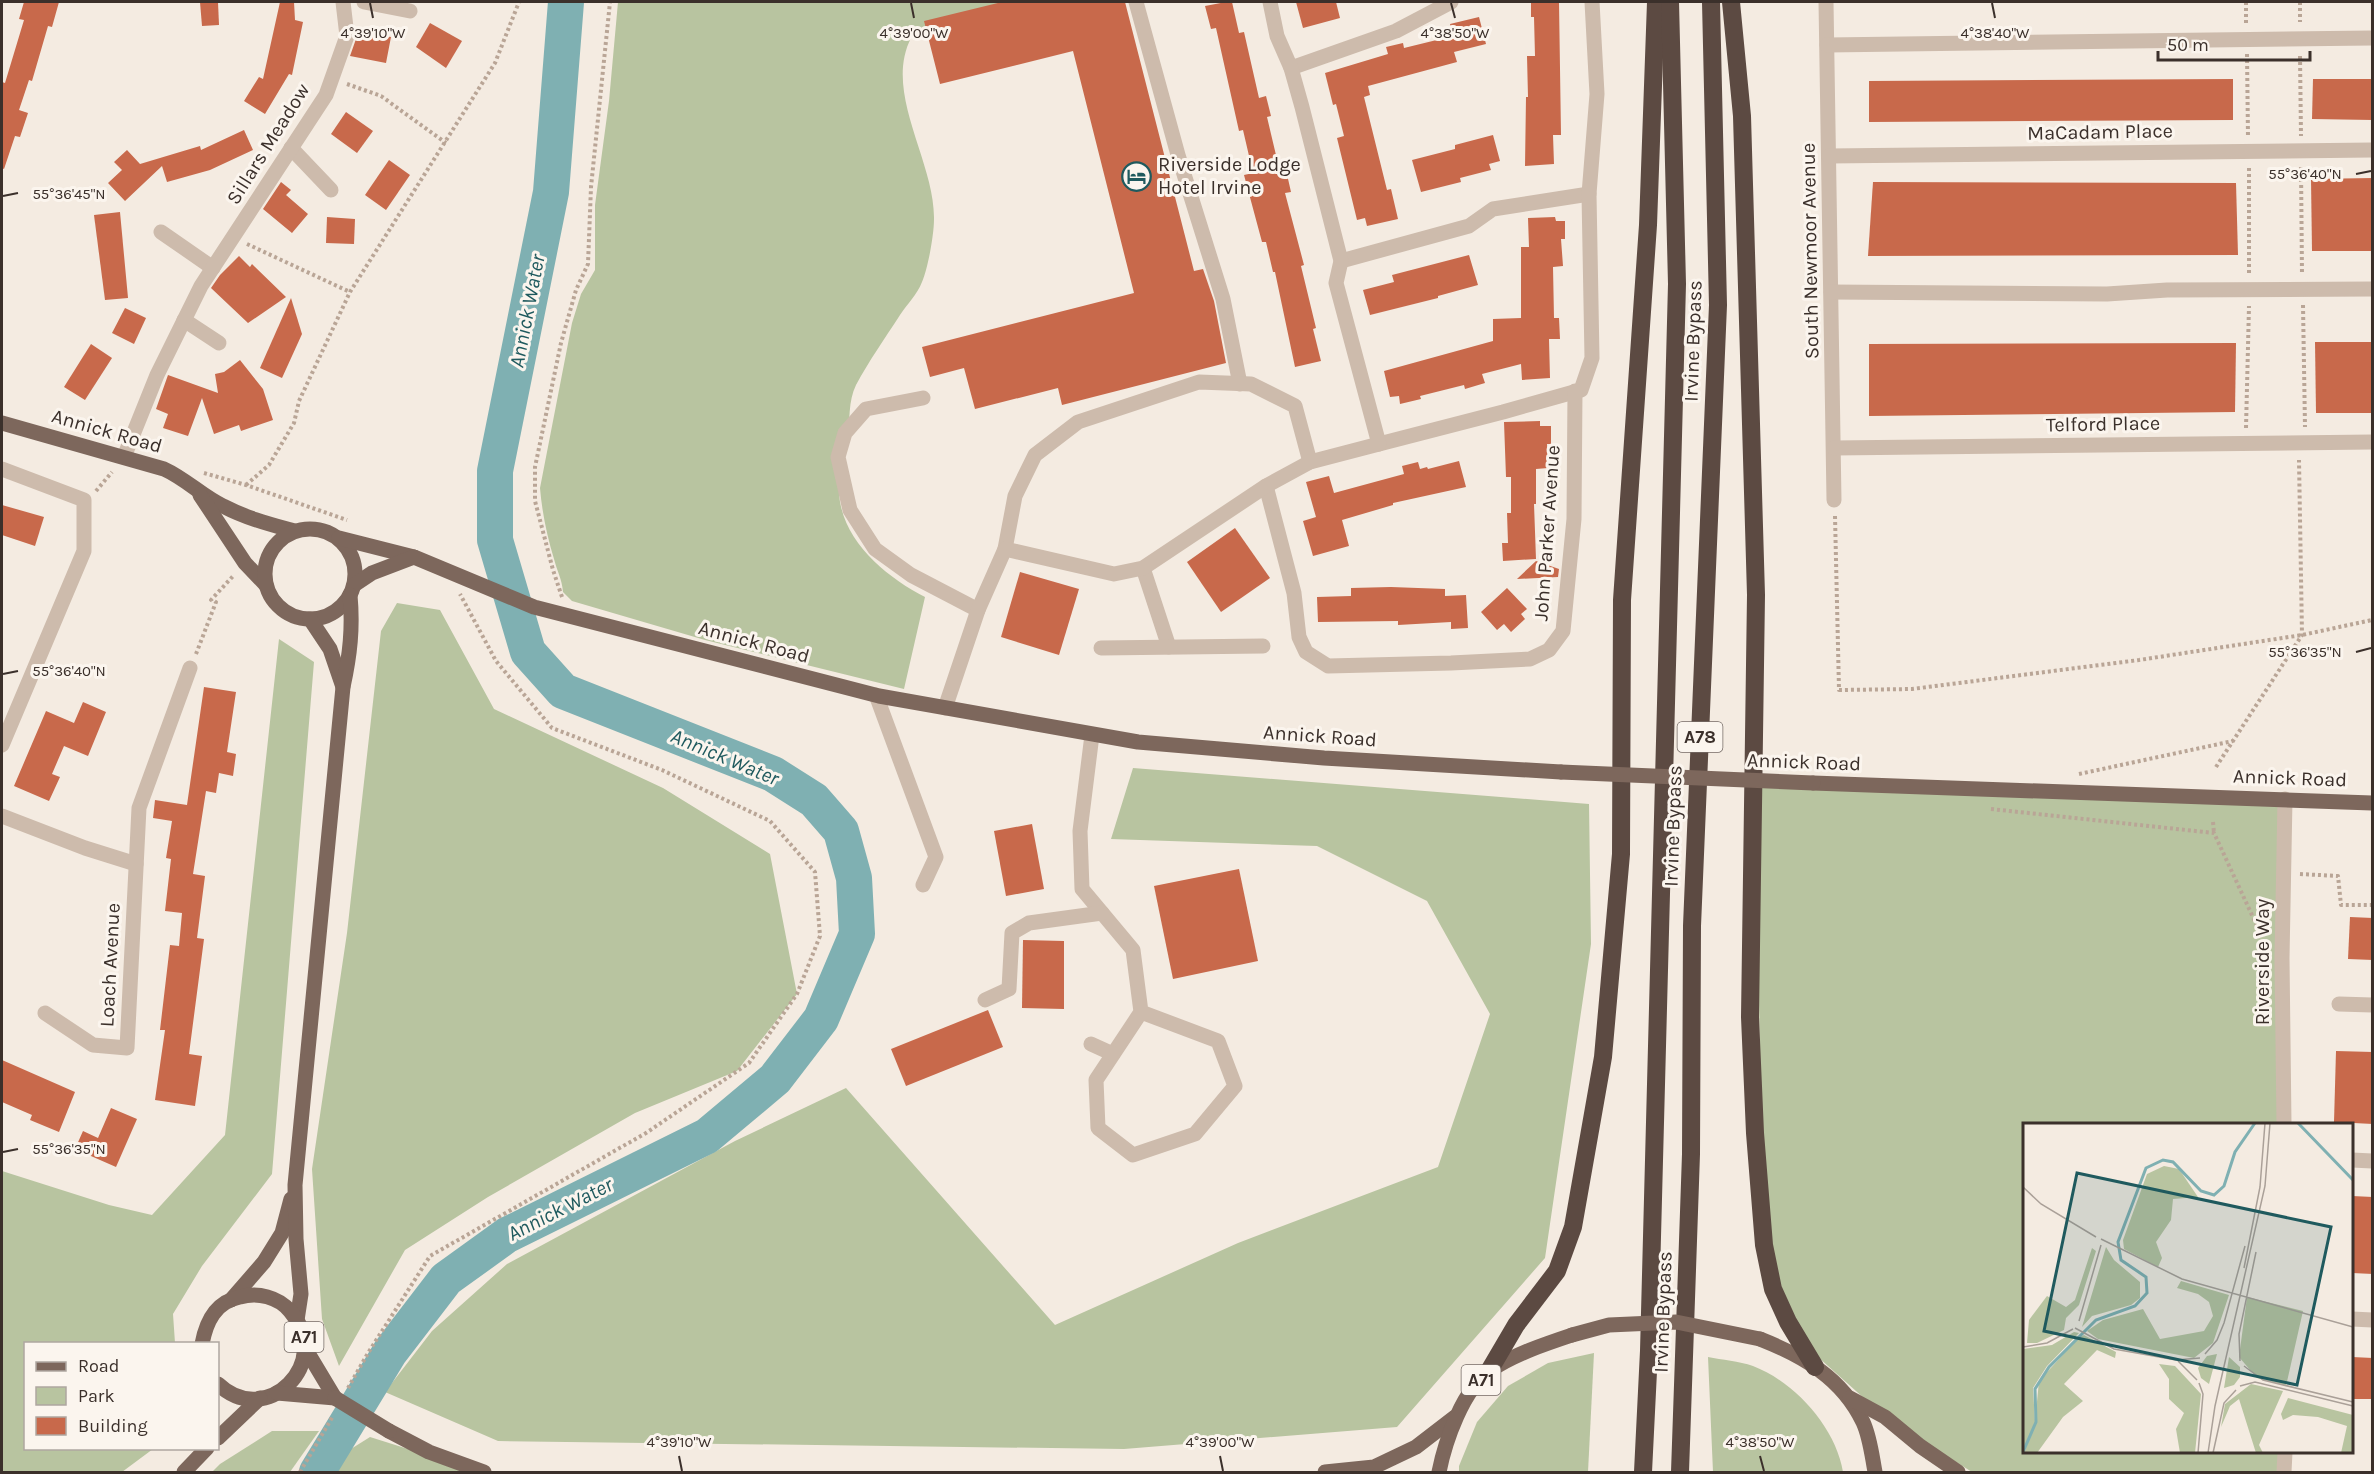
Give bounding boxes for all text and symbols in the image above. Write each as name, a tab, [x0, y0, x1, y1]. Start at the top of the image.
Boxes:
text: 4°39'10"W	[341, 24, 406, 42]
text: 4°39'00"W	[880, 24, 949, 42]
text: 4°38'50"W	[1421, 24, 1490, 42]
text: 4°38'40"W	[1961, 24, 2030, 42]
scale bar	[2158, 24, 2310, 62]
text: 50 m	[2167, 34, 2209, 56]
street label: Sillars Meadow	[222, 79, 315, 209]
street label: MaCadam Place	[2027, 119, 2173, 145]
street label: South Newmoor Avenue	[1797, 143, 1823, 359]
place label: Riverside Lodge Hotel Irvine	[1158, 153, 1301, 199]
hotel icon: Riverside Lodge Hotel Irvine	[1121, 160, 1153, 192]
text: 55°36'40"N	[2268, 165, 2342, 183]
text: 55°36'45"N	[32, 185, 106, 203]
water label: Annick Water	[504, 251, 550, 370]
street label: Irvine Bypass	[1679, 280, 1707, 402]
street label: Annick Road	[49, 404, 165, 458]
street label: Telford Place	[2046, 412, 2160, 436]
street label: John Parker Avenue	[1529, 444, 1565, 622]
street label: Annick Road	[696, 616, 812, 668]
text: 55°36'35"N	[2268, 643, 2342, 661]
text: 55°36'40"N	[32, 662, 106, 680]
street label: Annick Road	[1262, 721, 1378, 751]
road number: A78	[1678, 722, 1722, 752]
water label: Annick Water	[667, 723, 783, 791]
street label: Annick Road	[1747, 749, 1861, 775]
street label: Irvine Bypass	[1659, 765, 1687, 887]
street label: Annick Road	[2233, 765, 2347, 791]
street label: Riverside Way	[2251, 899, 2274, 1025]
street label: Loach Avenue	[95, 902, 125, 1028]
inset map	[2023, 1123, 2353, 1453]
text: 55°36'35"N	[32, 1140, 106, 1158]
water label: Annick Water	[503, 1172, 617, 1246]
street label: Irvine Bypass	[1649, 1251, 1677, 1373]
road number: A71	[284, 1322, 324, 1352]
legend	[24, 1342, 219, 1450]
text: Road	[78, 1355, 119, 1377]
road number: A71	[1462, 1365, 1500, 1395]
text: Park	[78, 1385, 115, 1407]
text: Building	[78, 1415, 148, 1437]
text: 4°39'10"W	[647, 1433, 712, 1451]
text: 4°39'00"W	[1186, 1433, 1255, 1451]
text: 4°38'50"W	[1726, 1433, 1795, 1451]

